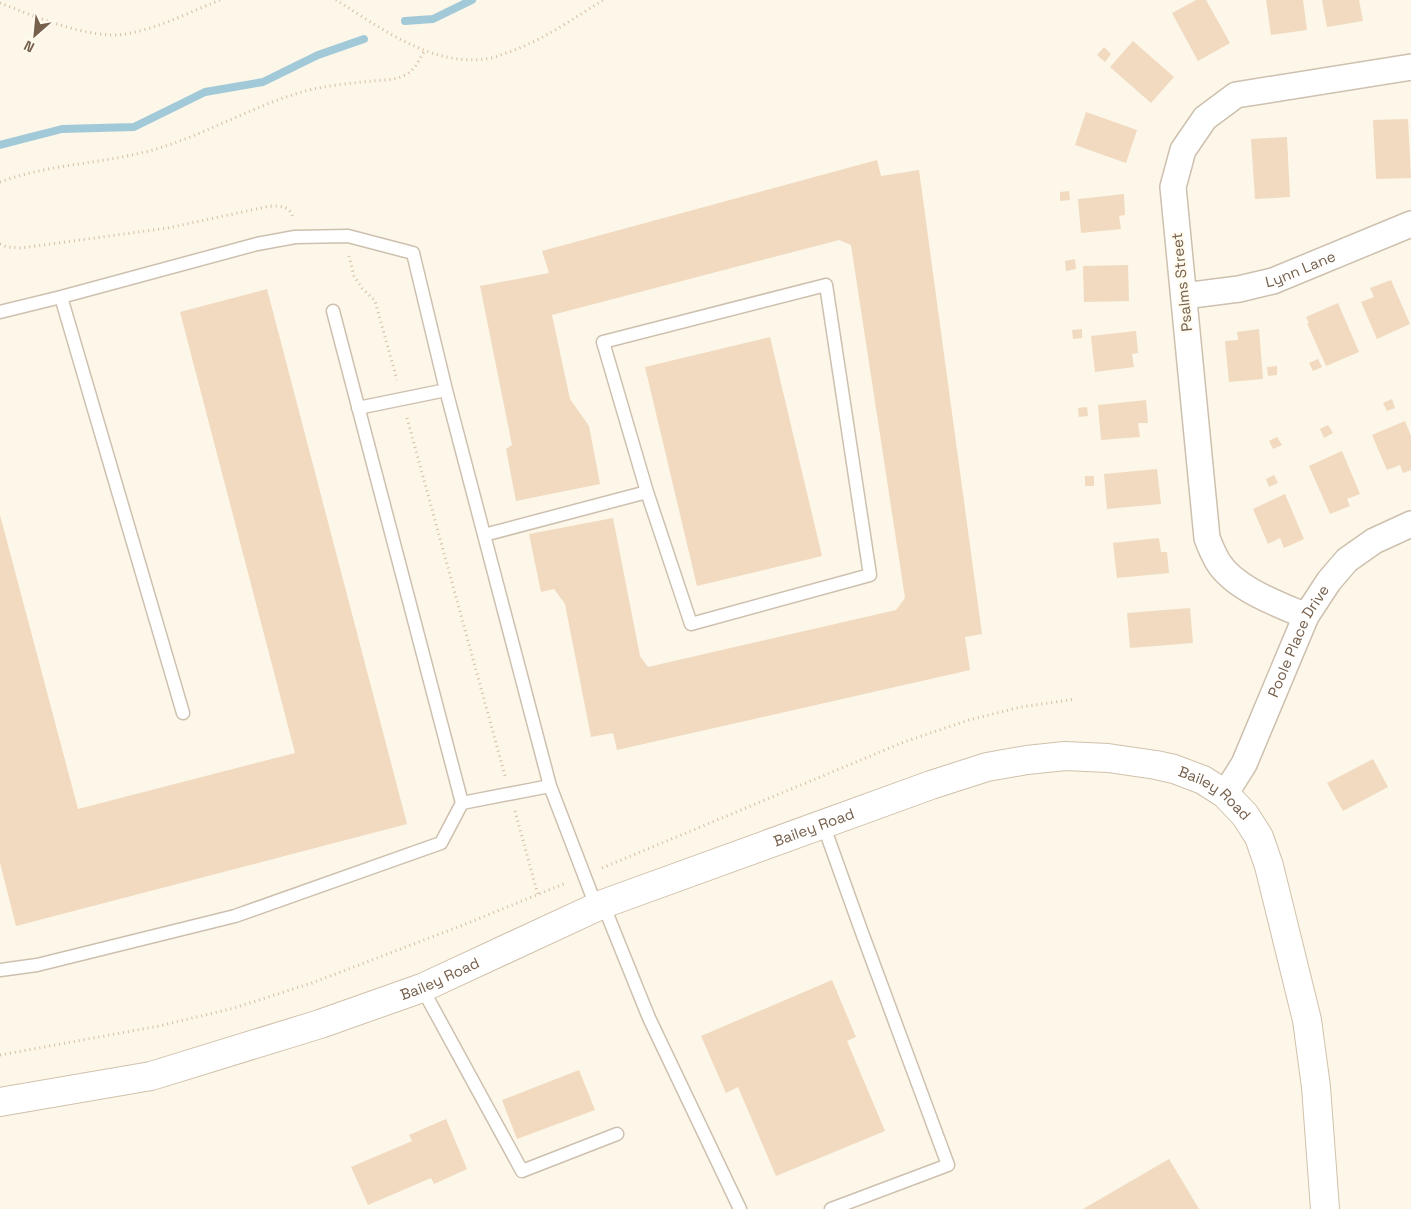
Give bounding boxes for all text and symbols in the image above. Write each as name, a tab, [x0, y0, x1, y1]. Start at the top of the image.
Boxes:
north arrow	[10, 10, 60, 60]
text: N	[21, 36, 37, 57]
street label: Psalms Street	[1167, 232, 1196, 333]
street label: Lynn Lane	[1263, 246, 1338, 292]
street label: Poole Place Drive	[1263, 581, 1333, 700]
street label: Bailey Road	[1176, 762, 1255, 824]
street label: Bailey Road	[771, 804, 857, 850]
street label: Bailey Road	[397, 953, 482, 1004]

